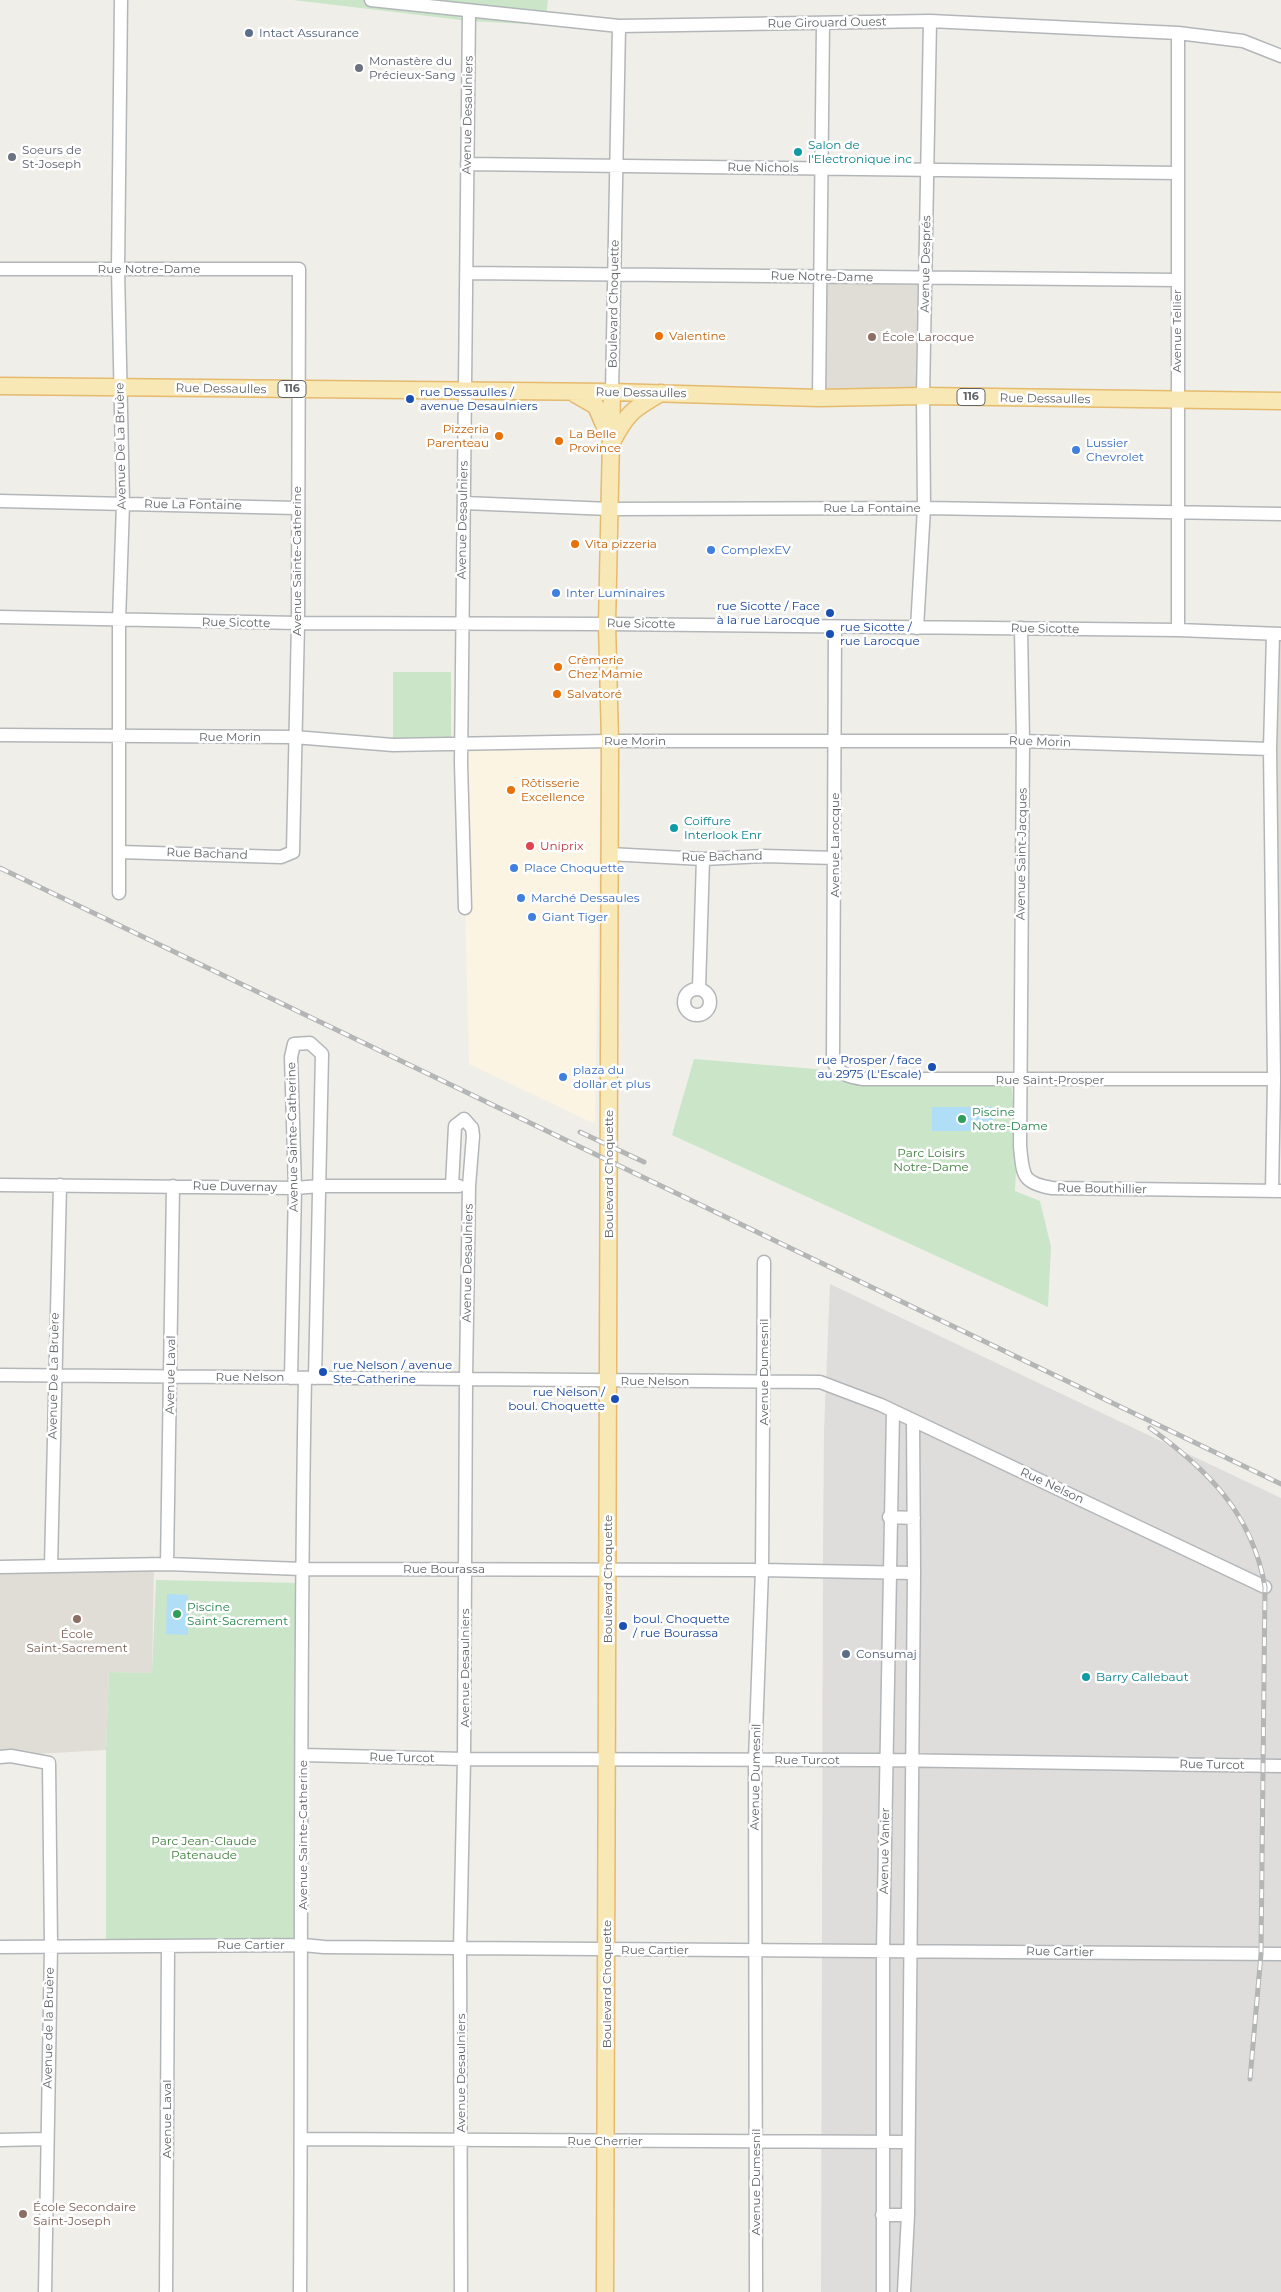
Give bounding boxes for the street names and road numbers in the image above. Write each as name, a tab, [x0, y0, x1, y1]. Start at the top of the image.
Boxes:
street label: Rue Girouard Ouest	[767, 15, 887, 31]
street label: Avenue Desaulniers	[460, 55, 476, 175]
street label: Rue Nichols	[727, 160, 799, 176]
street label: Avenue Després	[918, 215, 934, 313]
street label: Boulevard Choquette	[606, 240, 622, 368]
street label: Rue Notre-Dame	[98, 262, 200, 276]
street label: Rue Notre-Dame	[770, 269, 874, 285]
street label: Avenue Tellier	[1170, 289, 1184, 373]
road number: 116	[278, 380, 306, 398]
street label: Rue Dessaulles	[176, 381, 266, 397]
street label: Avenue De La Bruère	[113, 382, 129, 510]
street label: Rue Dessaulles	[596, 385, 686, 401]
road number: 116	[957, 388, 985, 406]
street label: Rue Dessaulles	[1000, 391, 1090, 407]
street label: Avenue Desaulniers	[455, 460, 471, 580]
street label: Avenue Sainte-Catherine	[290, 486, 304, 636]
street label: Rue La Fontaine	[144, 497, 242, 513]
street label: Rue La Fontaine	[823, 501, 921, 515]
street label: Rue Sicotte	[202, 615, 270, 631]
street label: Rue Sicotte	[607, 616, 675, 632]
street label: Rue Sicotte	[1011, 621, 1079, 637]
street label: Rue Morin	[199, 730, 261, 744]
street label: Rue Morin	[604, 734, 666, 748]
street label: Rue Morin	[1009, 734, 1071, 750]
street label: Avenue Saint-Jacques	[1014, 788, 1030, 920]
street label: Avenue Larocque	[828, 793, 842, 897]
street label: Rue Bachand	[166, 845, 248, 863]
street label: Rue Bachand	[681, 849, 763, 865]
street label: Avenue Sainte-Catherine	[284, 1062, 302, 1212]
street label: Rue Saint-Prosper	[996, 1073, 1104, 1087]
street label: Boulevard Choquette	[602, 1110, 616, 1238]
street label: Rue Duvernay	[192, 1179, 278, 1195]
street label: Rue Bouthillier	[1057, 1181, 1147, 1197]
street label: Avenue Desaulniers	[460, 1203, 476, 1323]
street label: Avenue De La Bruère	[46, 1312, 62, 1440]
street label: Avenue Dumesnil	[757, 1319, 771, 1425]
street label: Avenue Laval	[163, 1335, 179, 1415]
street label: Rue Nelson	[216, 1370, 284, 1384]
street label: Rue Nelson	[621, 1374, 689, 1388]
street label: Rue Nelson	[1018, 1465, 1086, 1507]
street label: Boulevard Choquette	[601, 1515, 615, 1643]
street label: Rue Bourassa	[403, 1562, 485, 1576]
street label: Avenue Desaulniers	[458, 1608, 472, 1728]
street label: Avenue Dumesnil	[748, 1723, 764, 1831]
street label: Rue Turcot	[369, 1750, 435, 1766]
street label: Rue Turcot	[774, 1753, 840, 1767]
street label: Rue Turcot	[1179, 1757, 1245, 1773]
street label: Avenue Sainte-Catherine	[296, 1760, 310, 1910]
street label: Avenue Vanier	[877, 1808, 893, 1894]
street label: Boulevard Choquette	[600, 1920, 614, 2048]
street label: Rue Cartier	[217, 1938, 285, 1952]
street label: Rue Cartier	[621, 1943, 689, 1957]
street label: Rue Cartier	[1026, 1944, 1094, 1960]
street label: Avenue de la Bruère	[41, 1967, 57, 2089]
street label: Avenue Desaulniers	[454, 2013, 468, 2133]
street label: Avenue Laval	[160, 2079, 174, 2159]
street label: Avenue Dumesnil	[749, 2129, 763, 2235]
street label: Rue Cherrier	[567, 2134, 643, 2148]

